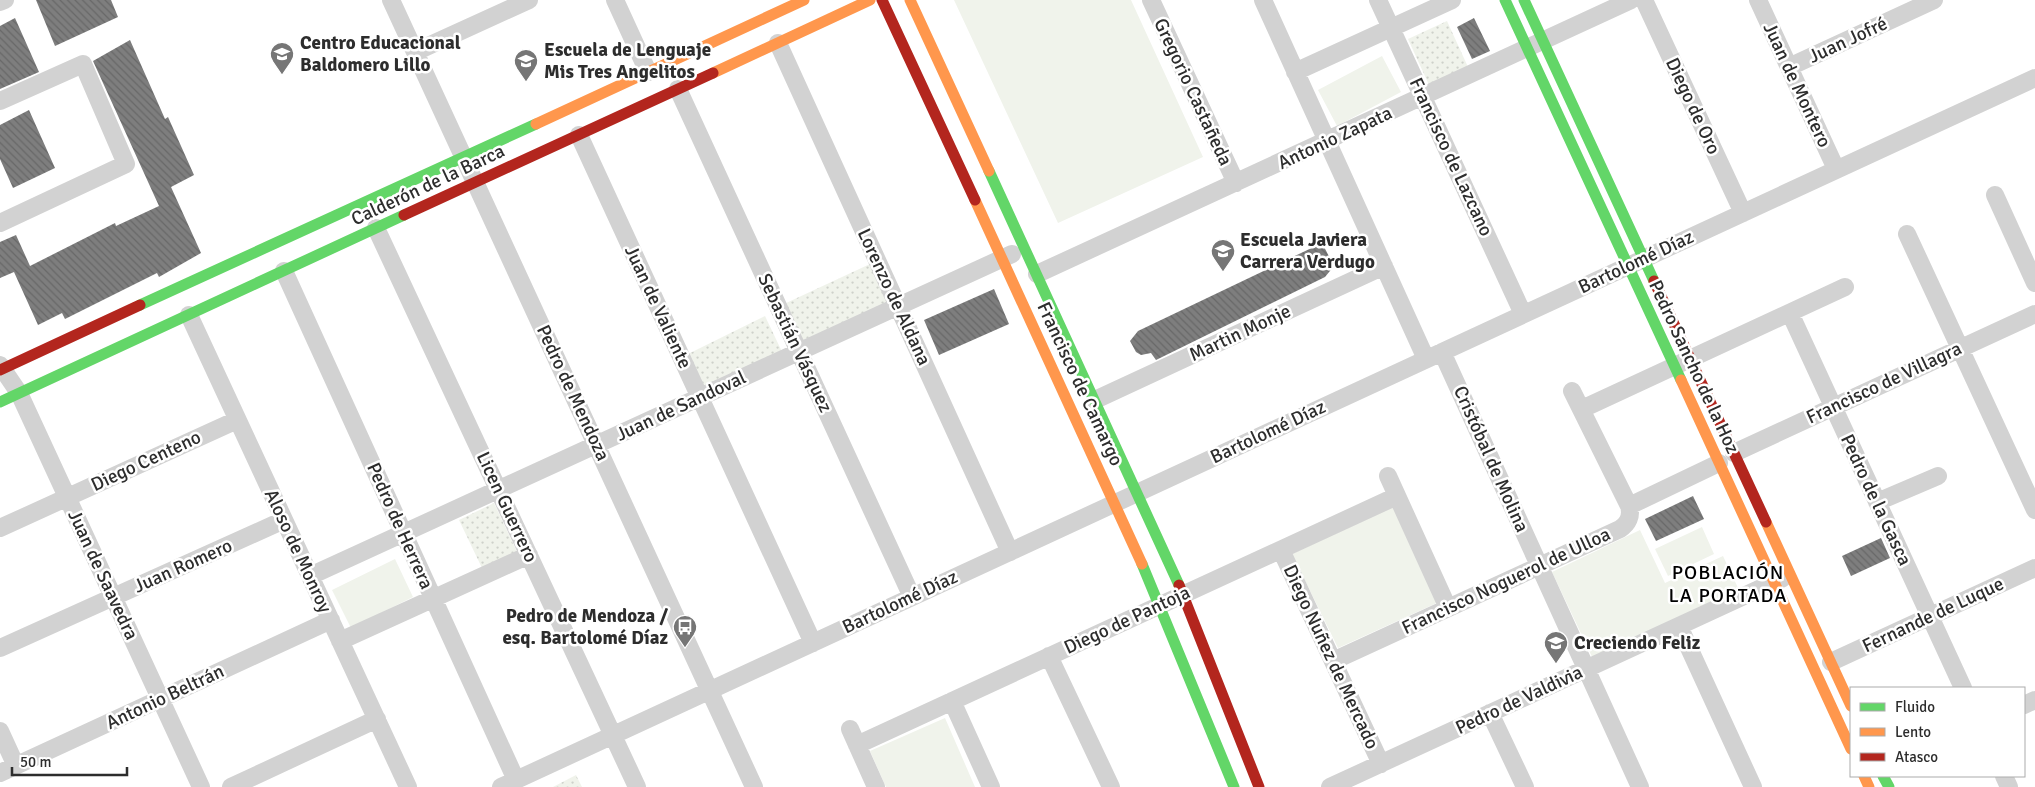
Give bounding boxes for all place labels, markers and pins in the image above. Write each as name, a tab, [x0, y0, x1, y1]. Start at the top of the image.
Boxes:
place label: Centro Educacional Baldomero Lillo	[300, 31, 461, 77]
place label: Escuela de Lenguaje Mis Tres Angelitos	[544, 38, 711, 84]
school or university icon: Centro Educacional Baldomero Lillo	[269, 41, 295, 75]
school or university icon: Escuela de Lenguaje Mis Tres Angelitos	[513, 48, 539, 82]
place label: Escuela Javiera Carrera Verdugo	[1240, 228, 1375, 274]
school or university icon: Escuela Javiera Carrera Verdugo	[1210, 238, 1236, 272]
place label: Pedro de Mendoza / esq. Bartolomé Díaz	[502, 604, 668, 650]
bus stop icon: Pedro de Mendoza / esq. Bartolomé Díaz	[672, 614, 698, 648]
school or university icon: Creciendo Feliz	[1543, 630, 1569, 664]
place label: Creciendo Feliz	[1574, 631, 1701, 655]

